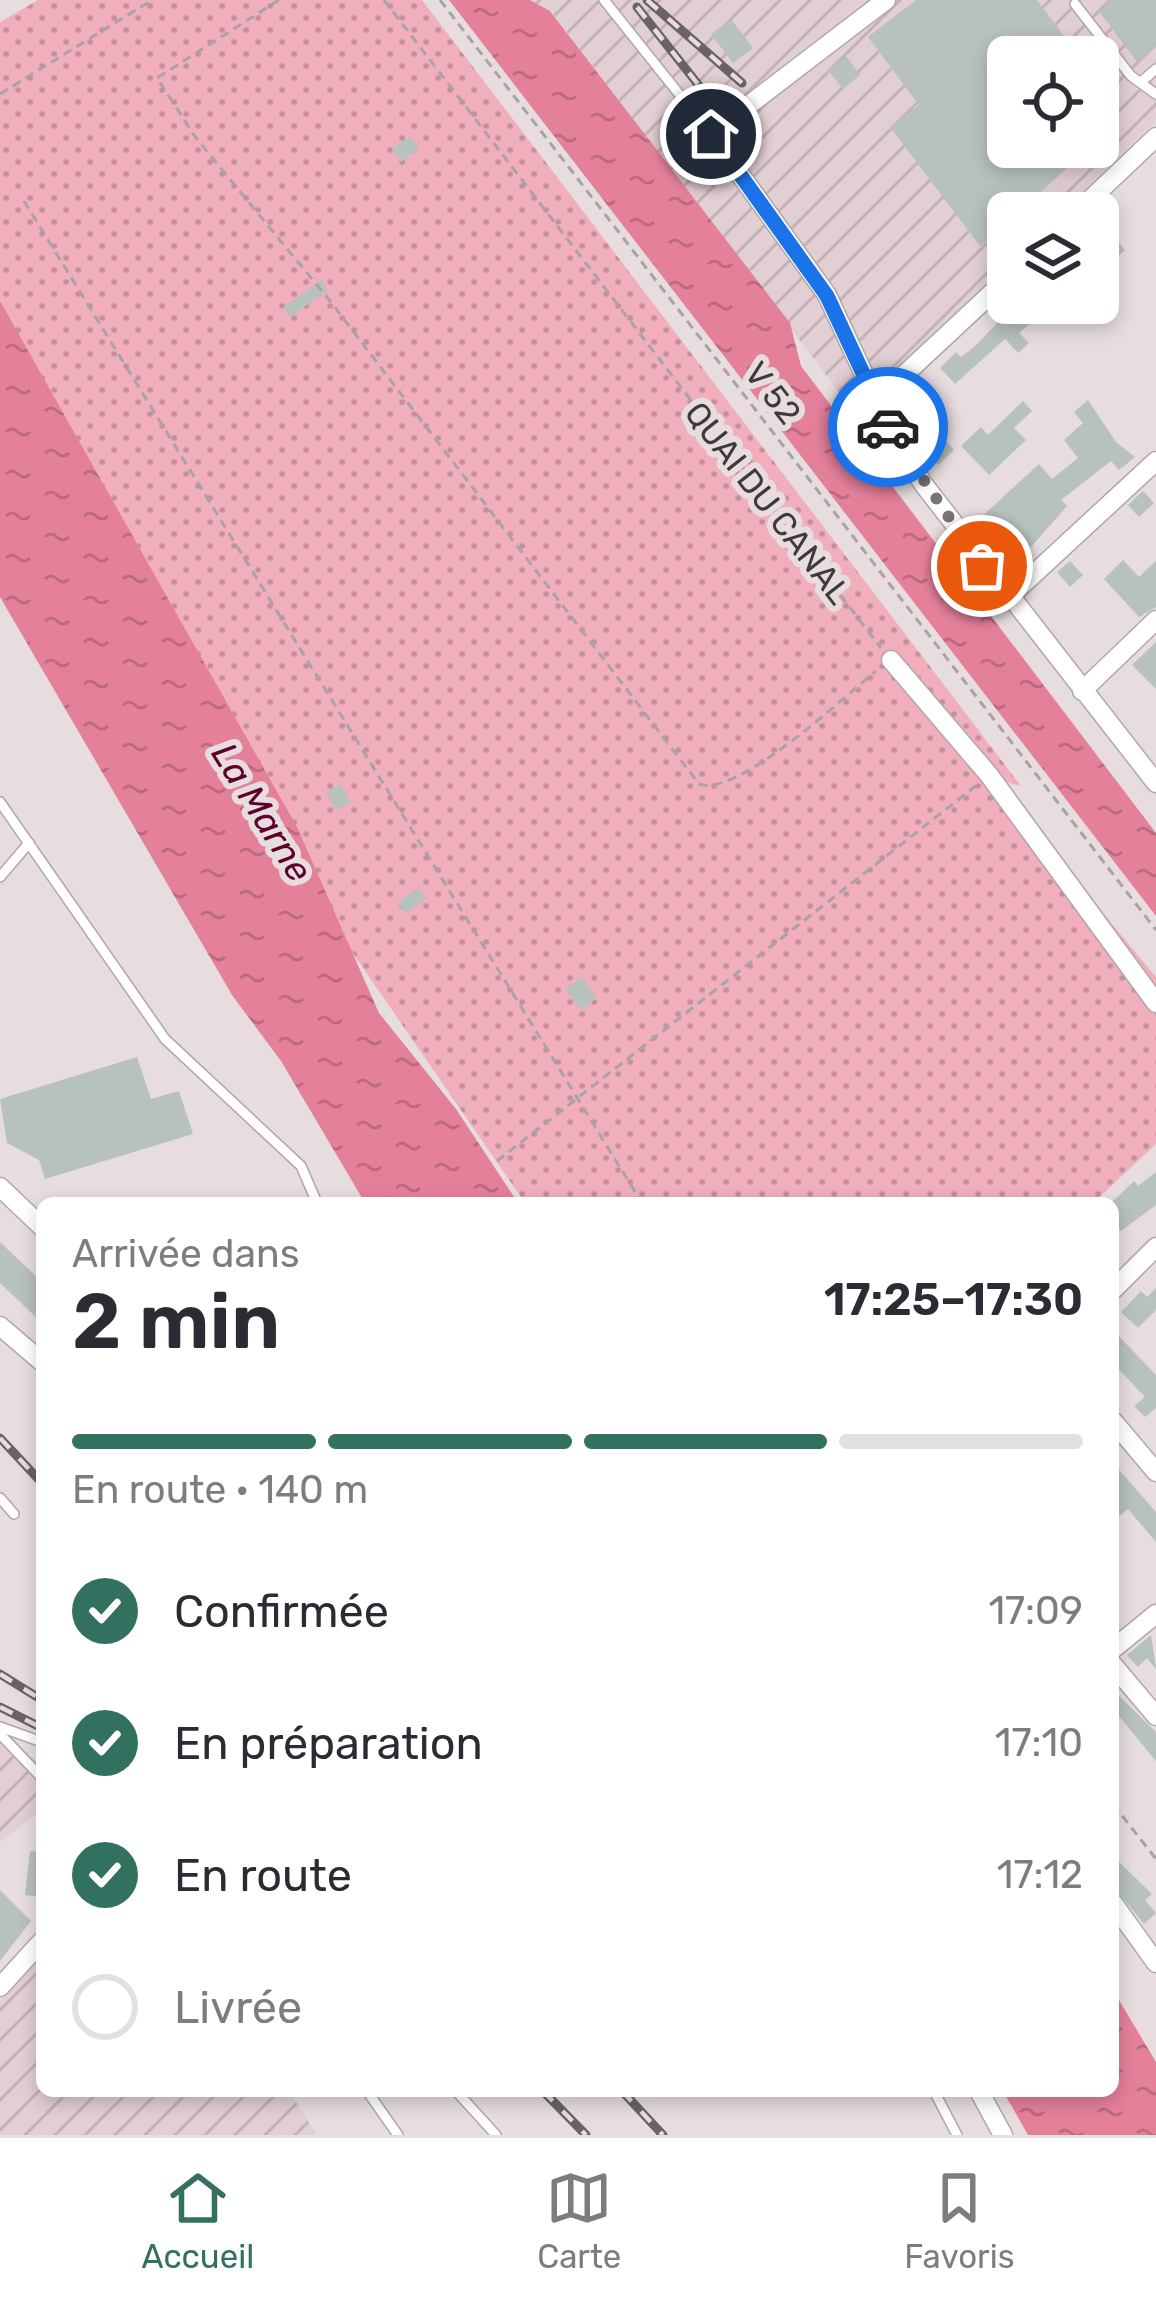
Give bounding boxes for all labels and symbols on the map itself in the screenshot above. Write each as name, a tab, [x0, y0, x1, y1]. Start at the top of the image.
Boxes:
pin	[660, 83, 762, 185]
street label: V 52	[737, 354, 809, 432]
courier	[828, 367, 948, 487]
street label: QUAI DU CANAL	[677, 394, 859, 612]
pin	[931, 515, 1033, 617]
water label: La Marne	[203, 735, 321, 889]

